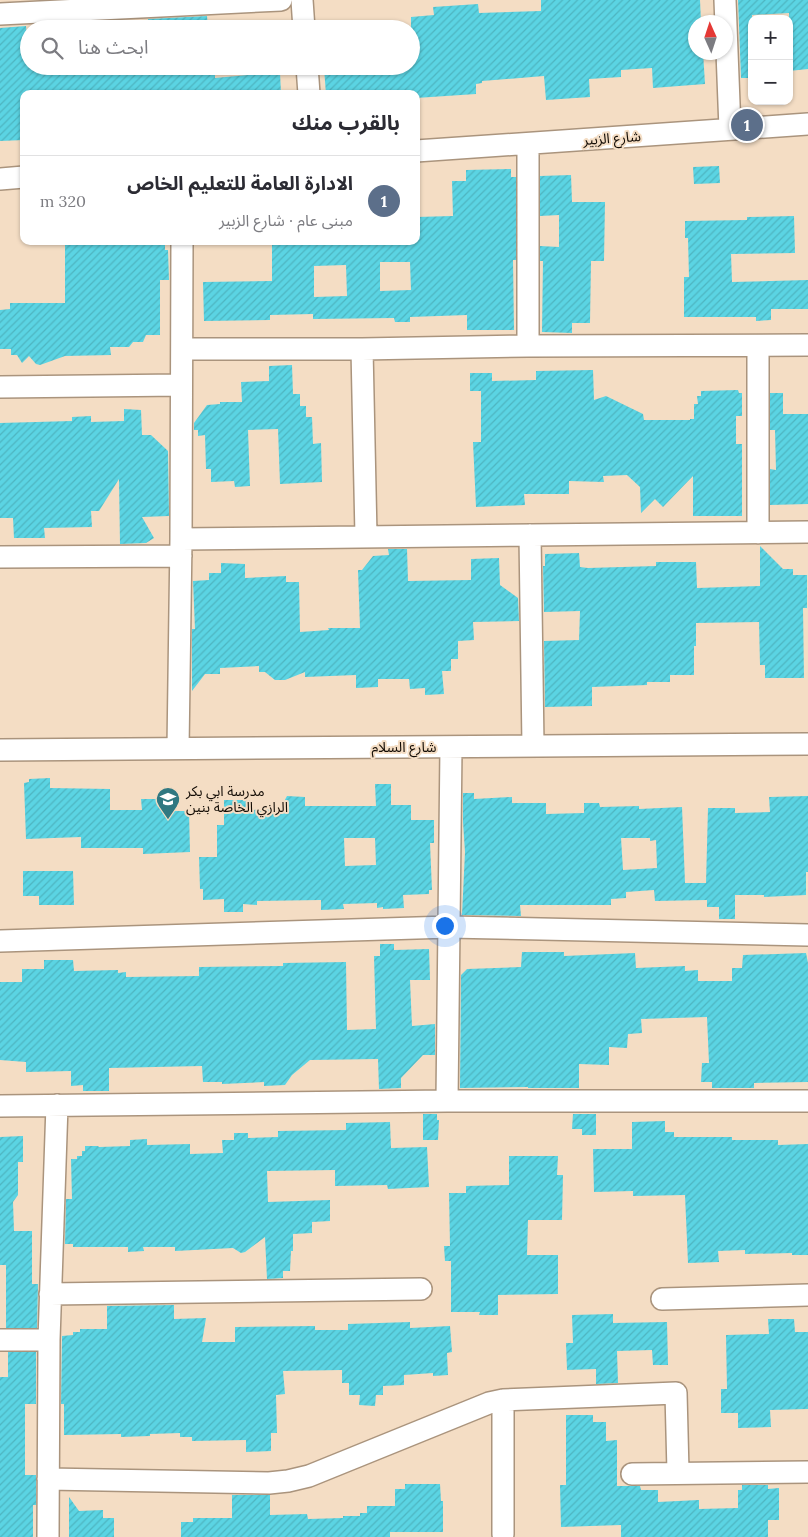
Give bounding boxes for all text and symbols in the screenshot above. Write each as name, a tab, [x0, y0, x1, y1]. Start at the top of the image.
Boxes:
north arrow	[688, 15, 733, 60]
map controls	[748, 15, 793, 105]
button: +	[748, 15, 793, 60]
search box	[20, 20, 420, 75]
icon: search	[38, 34, 66, 62]
text: ابحث هنا	[78, 35, 148, 59]
button: −	[748, 60, 793, 105]
pin: 1	[731, 106, 763, 144]
text: بالقرب منك	[292, 109, 400, 136]
street label: شارع الزبير	[582, 127, 642, 151]
text: الادارة العامة للتعليم الخاص	[127, 171, 353, 195]
text: 320 m	[40, 191, 86, 211]
text: 1	[381, 191, 387, 211]
text: مبنى عام · شارع الزبير	[219, 210, 353, 230]
street label: شارع السلام	[371, 738, 437, 758]
place label: مدرسة ابي بكر الرازي الخاصة بنين	[185, 782, 288, 818]
school or university icon: مدرسة ابي بكر الرازي الخاصة بنين	[155, 786, 181, 820]
your location	[432, 913, 458, 939]

